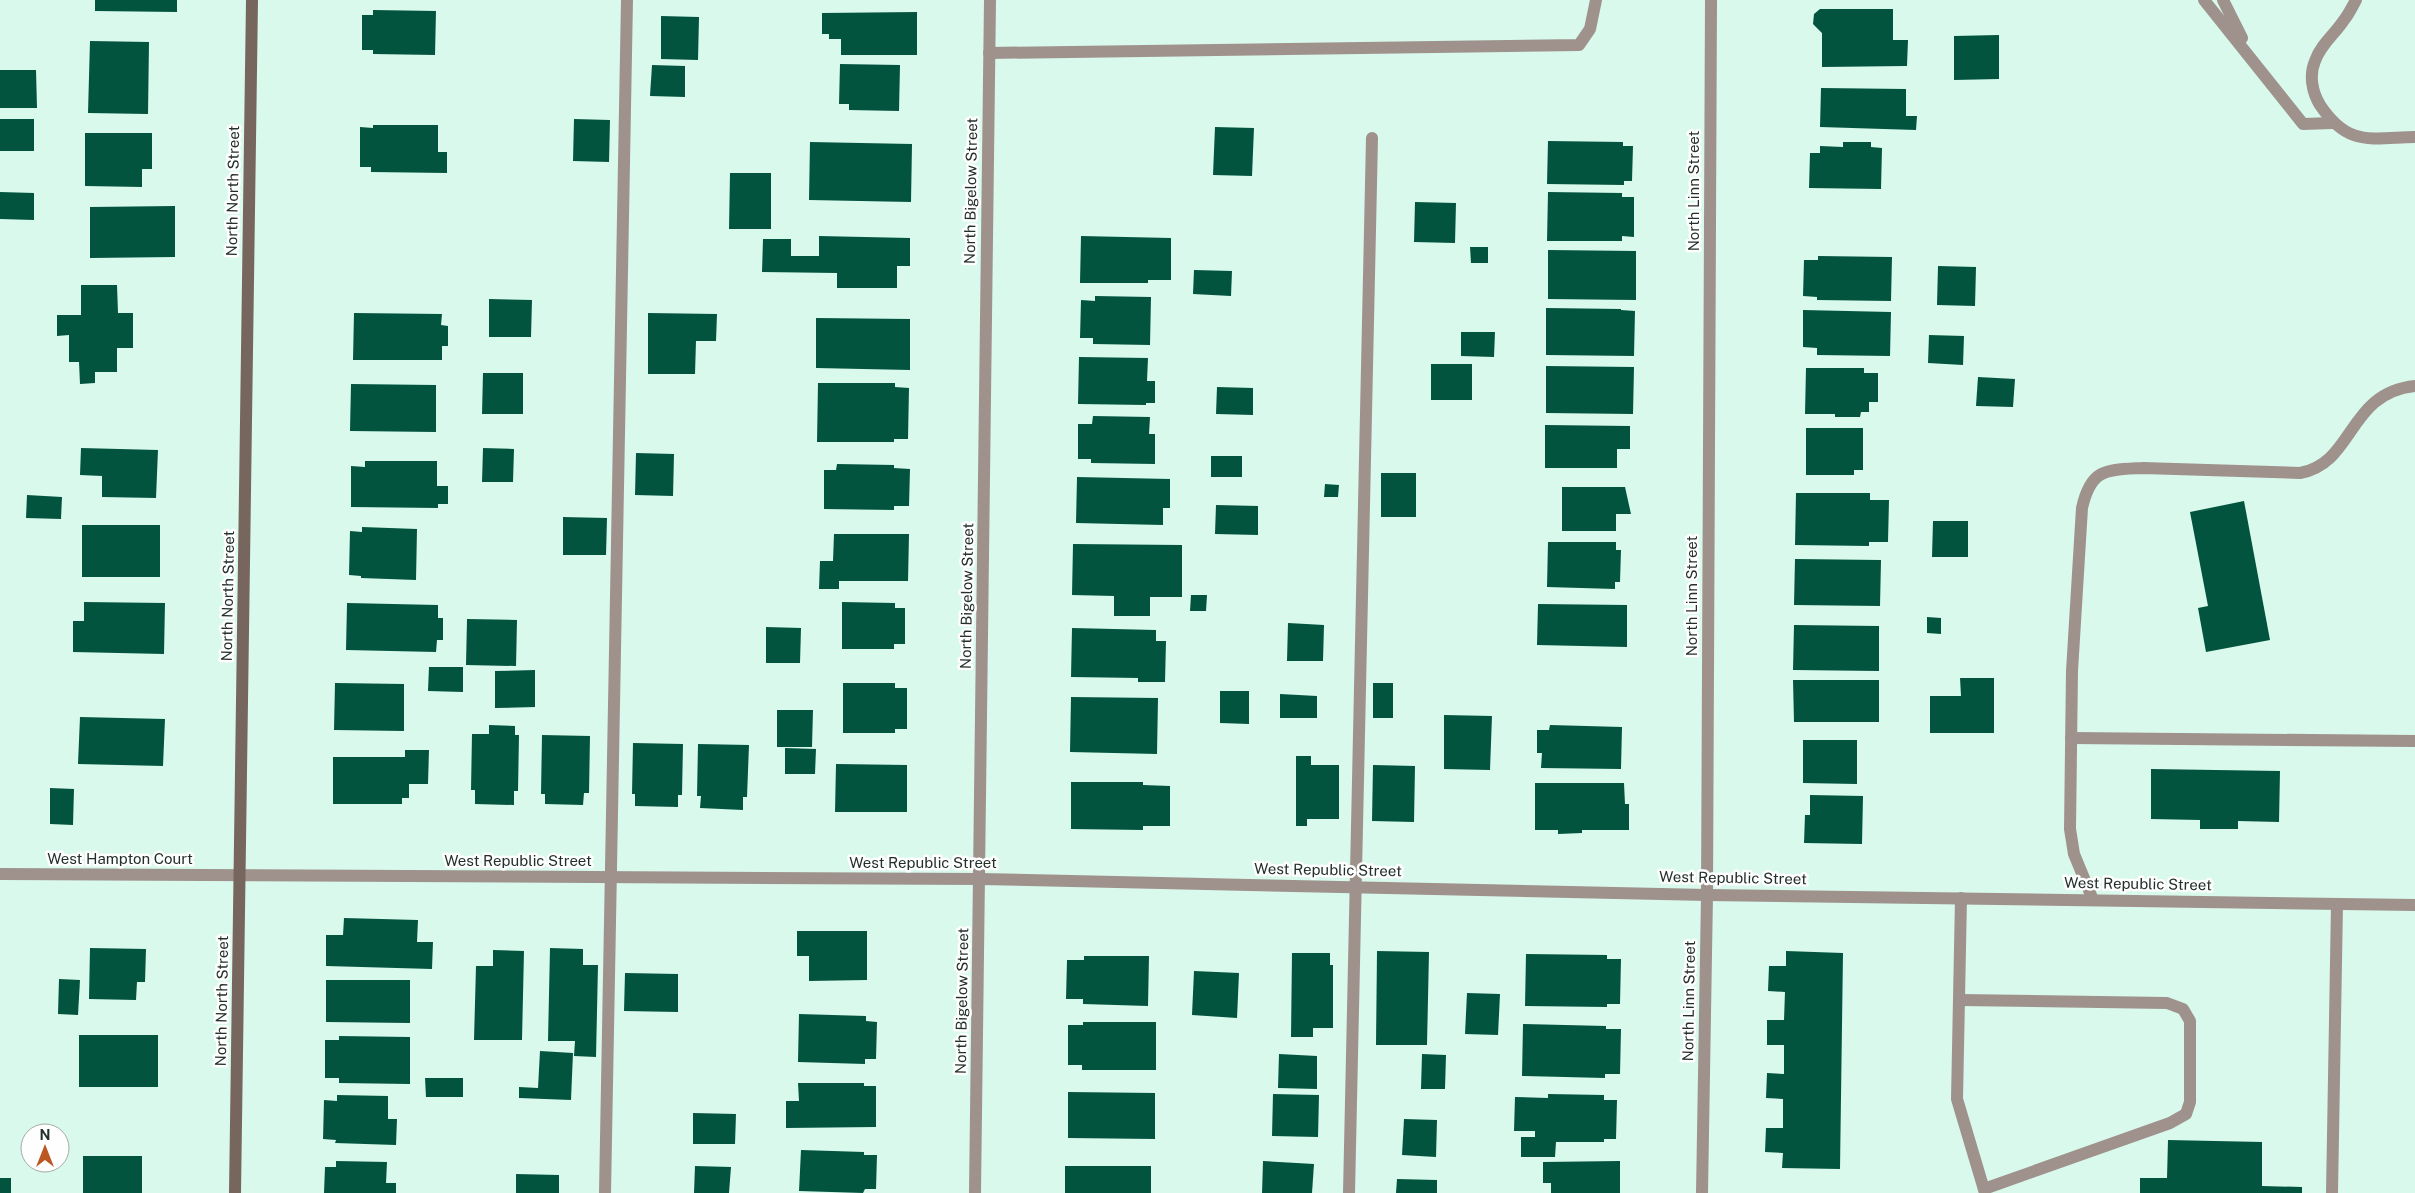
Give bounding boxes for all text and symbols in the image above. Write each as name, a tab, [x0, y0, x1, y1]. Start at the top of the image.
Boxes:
street label: North Bigelow Street	[961, 117, 980, 264]
street label: North North Street	[223, 125, 242, 257]
street label: North Linn Street	[1685, 130, 1702, 251]
street label: North Bigelow Street	[957, 522, 976, 669]
street label: North North Street	[218, 530, 237, 662]
street label: North Linn Street	[1683, 535, 1700, 656]
street label: West Hampton Court	[47, 850, 193, 867]
street label: West Republic Street	[444, 852, 592, 869]
street label: West Republic Street	[849, 854, 997, 871]
street label: West Republic Street	[1254, 860, 1402, 879]
street label: West Republic Street	[1659, 868, 1807, 887]
street label: West Republic Street	[2064, 874, 2212, 893]
street label: North Bigelow Street	[952, 927, 971, 1074]
street label: North North Street	[212, 935, 231, 1067]
street label: North Linn Street	[1679, 940, 1698, 1061]
north arrow	[20, 1123, 70, 1173]
text: N	[40, 1127, 50, 1143]

